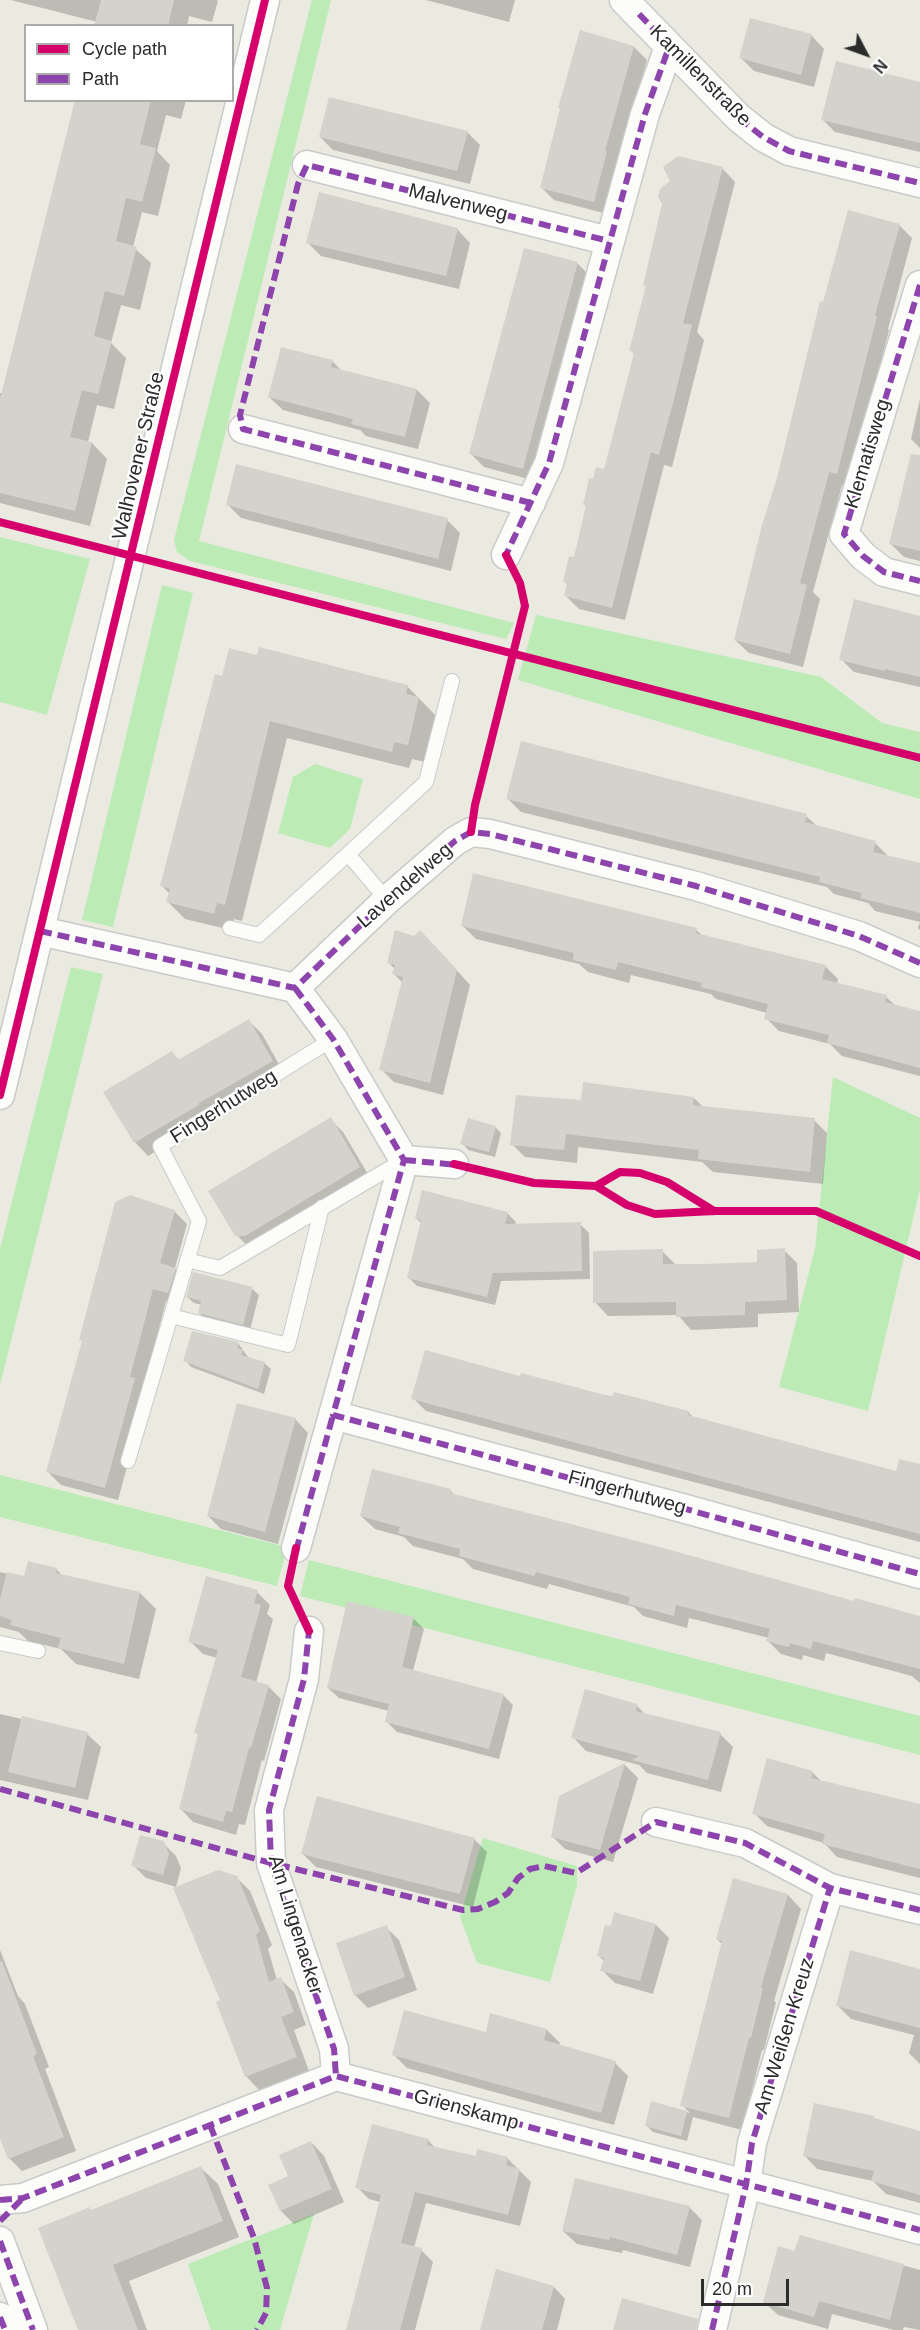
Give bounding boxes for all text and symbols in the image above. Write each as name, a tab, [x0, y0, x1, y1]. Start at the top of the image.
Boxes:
street label: Kamillenstraße	[644, 20, 756, 132]
legend	[24, 24, 234, 102]
north arrow	[836, 24, 896, 84]
text: Cycle path	[82, 39, 167, 59]
text: N	[870, 56, 890, 76]
text: Path	[82, 69, 119, 89]
street label: Malvenweg	[406, 179, 510, 227]
street label: Walhovener Straße	[108, 370, 170, 542]
street label: Klematisweg	[840, 396, 896, 512]
street label: Lavendelweg	[353, 838, 457, 934]
street label: Fingerhutweg	[166, 1065, 282, 1149]
street label: Fingerhutweg	[565, 1466, 689, 1520]
street label: Am Lingenacker	[262, 1852, 328, 1998]
street label: Am Weißen Kreuz	[750, 1955, 820, 2117]
street label: Grienskamp	[411, 2084, 521, 2136]
scale bar	[704, 2267, 792, 2305]
text: 20 m	[712, 2279, 752, 2299]

